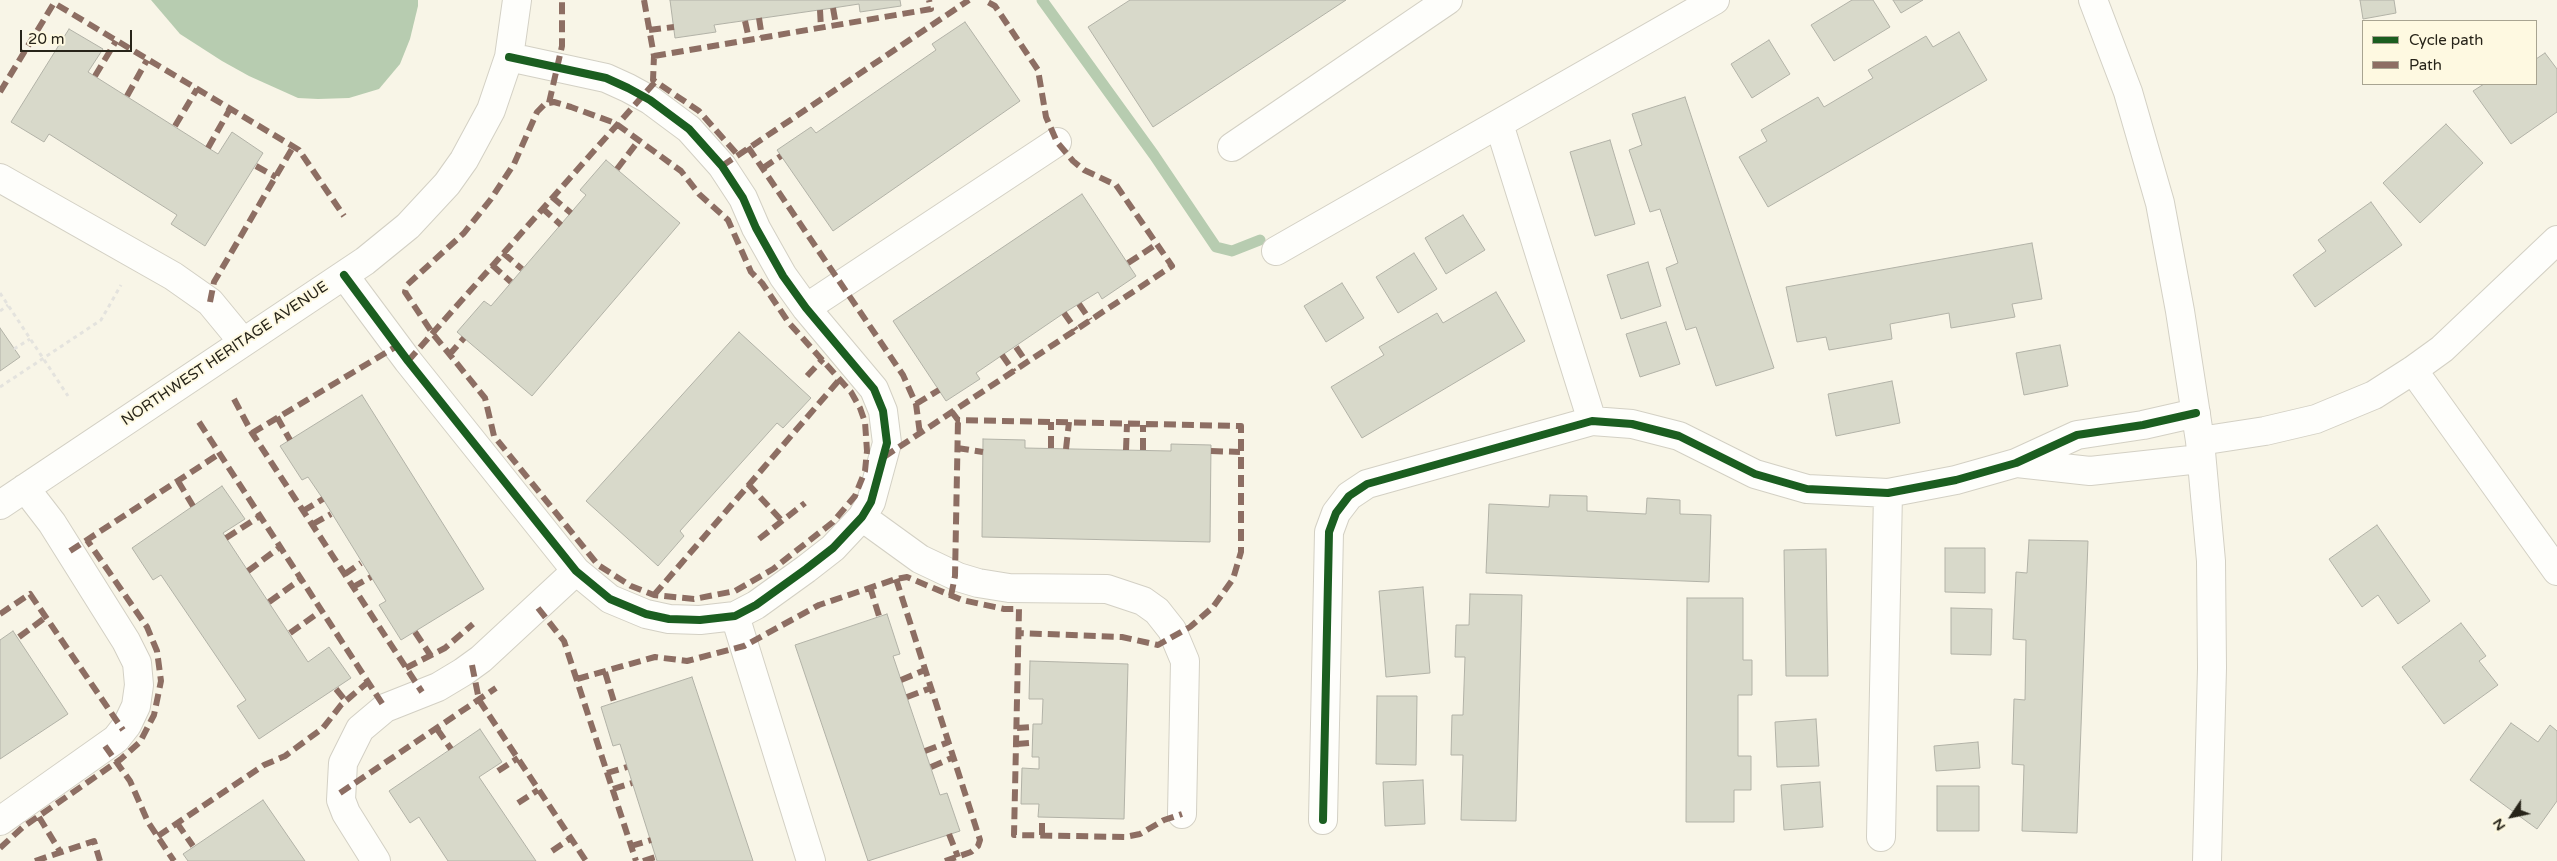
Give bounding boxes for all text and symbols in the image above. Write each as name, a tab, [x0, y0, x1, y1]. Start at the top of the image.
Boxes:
scale bar	[22, 20, 135, 52]
legend	[2362, 20, 2537, 85]
text: 20 m	[28, 30, 65, 48]
text: Cycle path	[2409, 31, 2483, 49]
text: Path	[2409, 56, 2442, 74]
street label: NORTHWEST HERITAGE AVENUE	[118, 278, 332, 430]
north arrow	[2487, 791, 2537, 841]
text: N	[2489, 815, 2509, 834]

